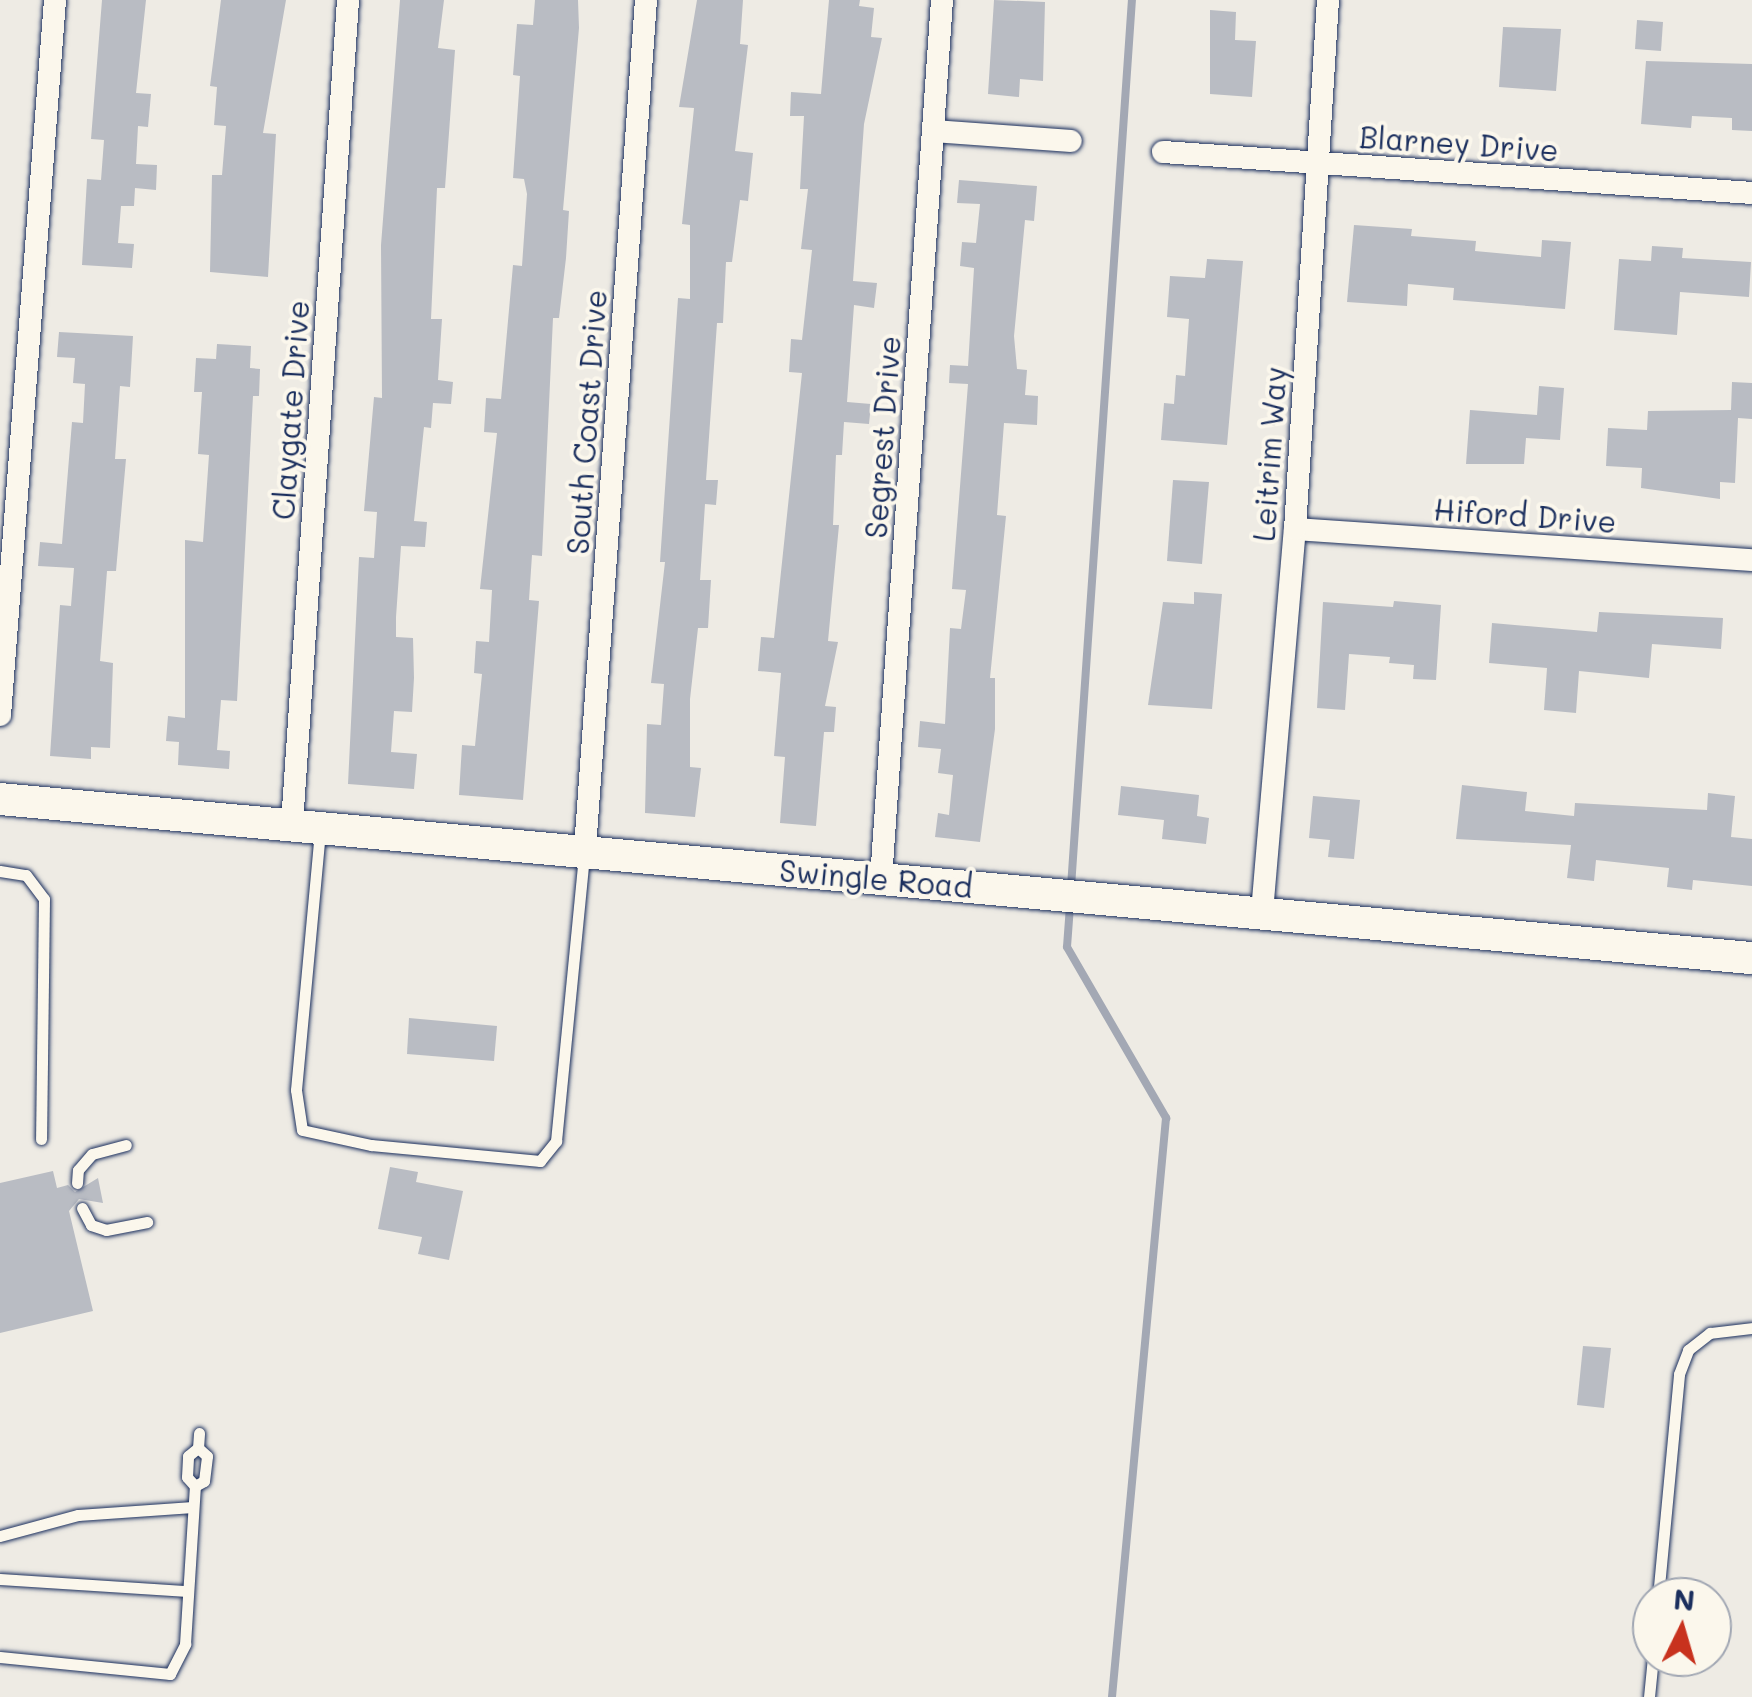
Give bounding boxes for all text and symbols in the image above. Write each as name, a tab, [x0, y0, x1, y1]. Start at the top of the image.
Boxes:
street label: Blarney Drive	[1358, 118, 1560, 168]
street label: South Coast Drive	[559, 288, 613, 556]
street label: Claygate Drive	[264, 299, 316, 521]
street label: Segrest Drive	[857, 334, 907, 540]
street label: Leitrim Way	[1245, 365, 1293, 543]
street label: Hiford Drive	[1432, 491, 1618, 539]
street label: Swingle Road	[778, 852, 974, 904]
north arrow	[1632, 1577, 1732, 1677]
text: N	[1672, 1580, 1697, 1618]

